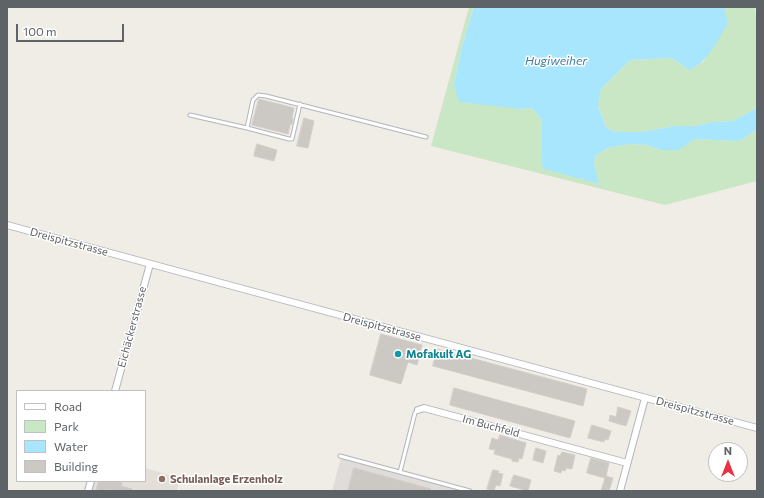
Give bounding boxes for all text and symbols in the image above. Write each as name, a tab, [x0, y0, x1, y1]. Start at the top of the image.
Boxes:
scale bar	[18, 16, 126, 42]
text: 100 m	[23, 24, 57, 38]
water label: Hugiweiher	[525, 54, 587, 68]
street label: Dreispitzstrasse	[28, 225, 110, 259]
street label: Eichäckerstrasse	[115, 285, 149, 369]
street label: Dreispitzstrasse	[341, 310, 423, 344]
place label: Mofakult AG	[406, 347, 471, 361]
marker: Mofakult AG	[393, 349, 403, 359]
legend	[16, 390, 146, 482]
street label: Dreispitzstrasse	[654, 394, 736, 428]
text: Road	[54, 399, 82, 413]
street label: Im Buchfeld	[461, 412, 521, 440]
text: Park	[54, 419, 79, 433]
text: Water	[54, 439, 88, 453]
north arrow	[708, 442, 748, 482]
text: N	[724, 444, 732, 457]
text: Building	[54, 459, 98, 473]
place label: Schulanlage Erzenholz	[170, 472, 283, 486]
marker: Schulanlage Erzenholz	[157, 474, 167, 484]

